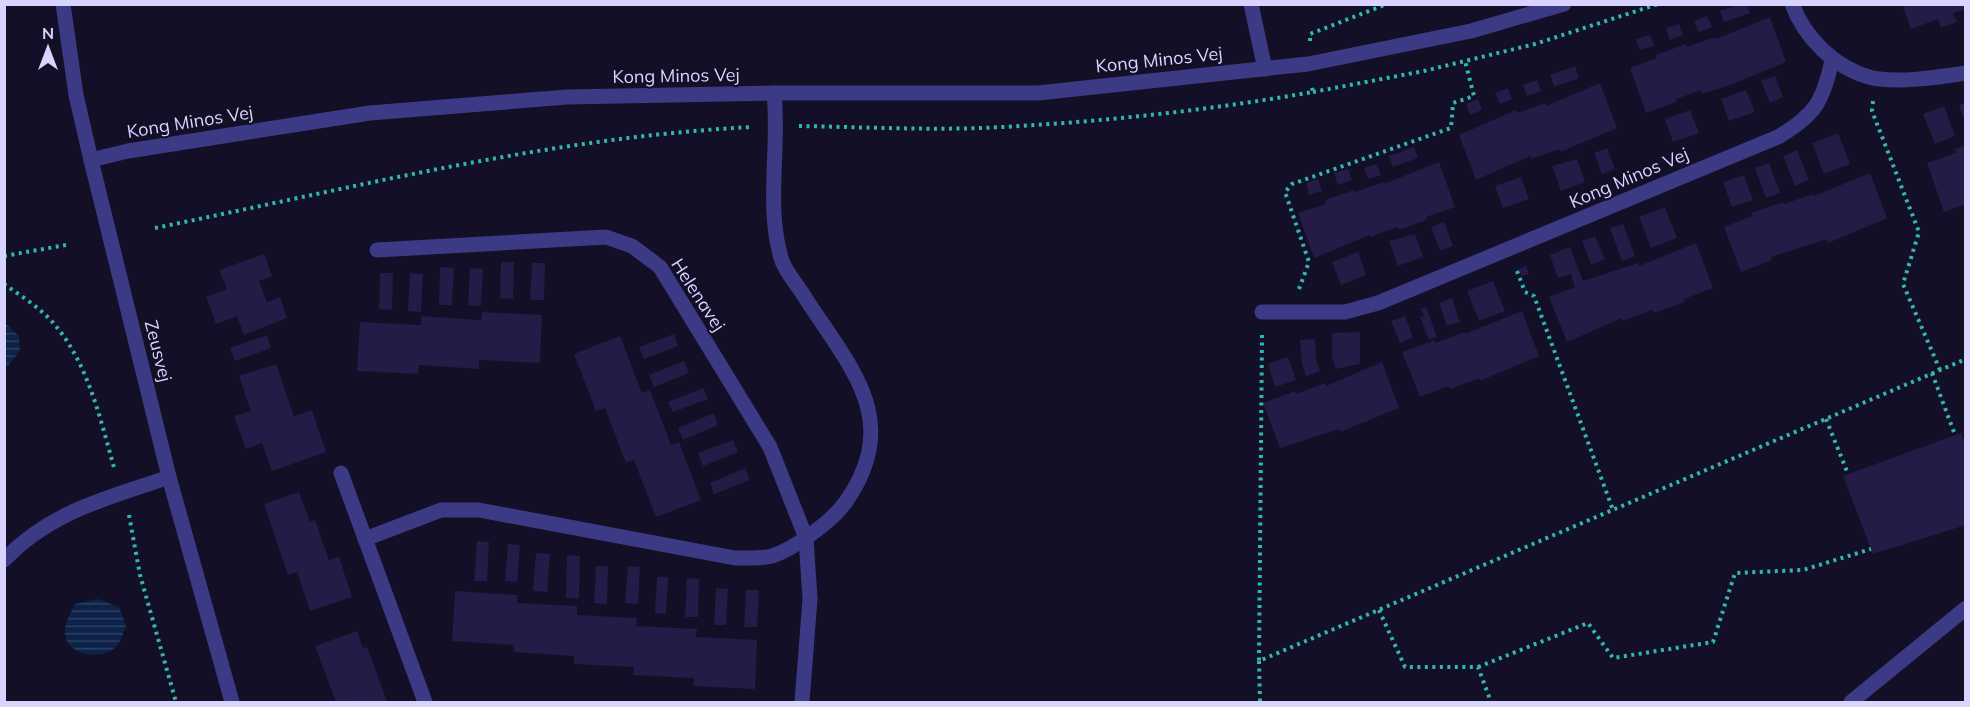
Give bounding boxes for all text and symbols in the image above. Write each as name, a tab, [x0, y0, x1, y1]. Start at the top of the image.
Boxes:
north arrow	[18, 18, 78, 78]
text: N	[42, 23, 54, 43]
street label: Kong Minos Vej	[1094, 41, 1223, 78]
street label: Kong Minos Vej	[612, 63, 740, 88]
street label: Kong Minos Vej	[125, 100, 255, 143]
street label: Kong Minos Vej	[1566, 142, 1692, 213]
street label: Helenavej	[666, 254, 731, 336]
street label: Zeusvej	[140, 318, 177, 384]

